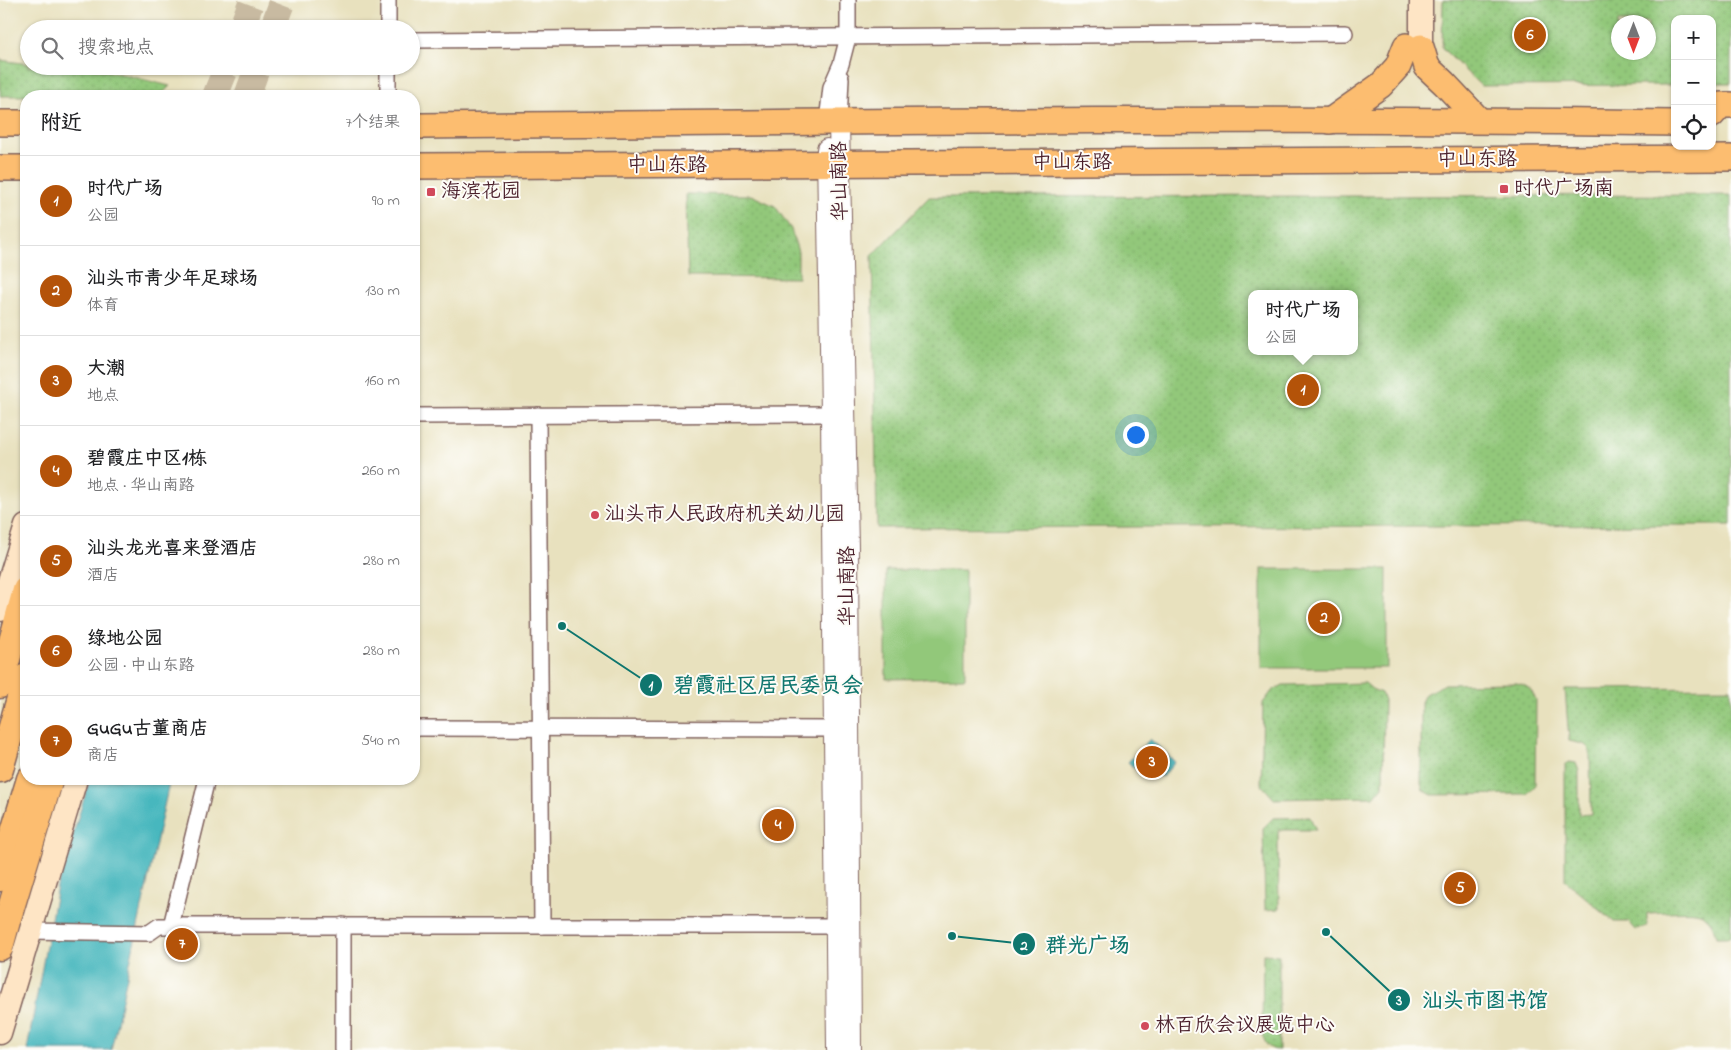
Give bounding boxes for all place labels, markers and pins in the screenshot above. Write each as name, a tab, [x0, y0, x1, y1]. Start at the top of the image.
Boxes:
pin: 6	[1514, 16, 1546, 54]
place label: 时代广场南	[1514, 175, 1614, 204]
place label: 海滨花园	[441, 178, 521, 207]
marker: 时代广场南	[1498, 183, 1510, 195]
marker: 海滨花园	[425, 186, 437, 198]
pin: 1	[1287, 371, 1319, 409]
place label: 汕头市人民政府机关幼儿园	[605, 501, 845, 530]
marker: 汕头市人民政府机关幼儿园	[589, 509, 601, 521]
pin: 2	[1308, 599, 1340, 637]
callout: 碧霞社区居民委员会	[639, 667, 873, 703]
pin: 3	[1136, 743, 1168, 781]
pin: 4	[762, 806, 794, 844]
pin: 5	[1444, 869, 1476, 907]
pin: 7	[166, 925, 198, 963]
callout: 群光广场	[1011, 926, 1140, 962]
callout: 汕头市图书馆	[1387, 982, 1558, 1018]
place label: 林百欣会议展览中心	[1155, 1012, 1335, 1041]
marker: 林百欣会议展览中心	[1139, 1020, 1151, 1032]

